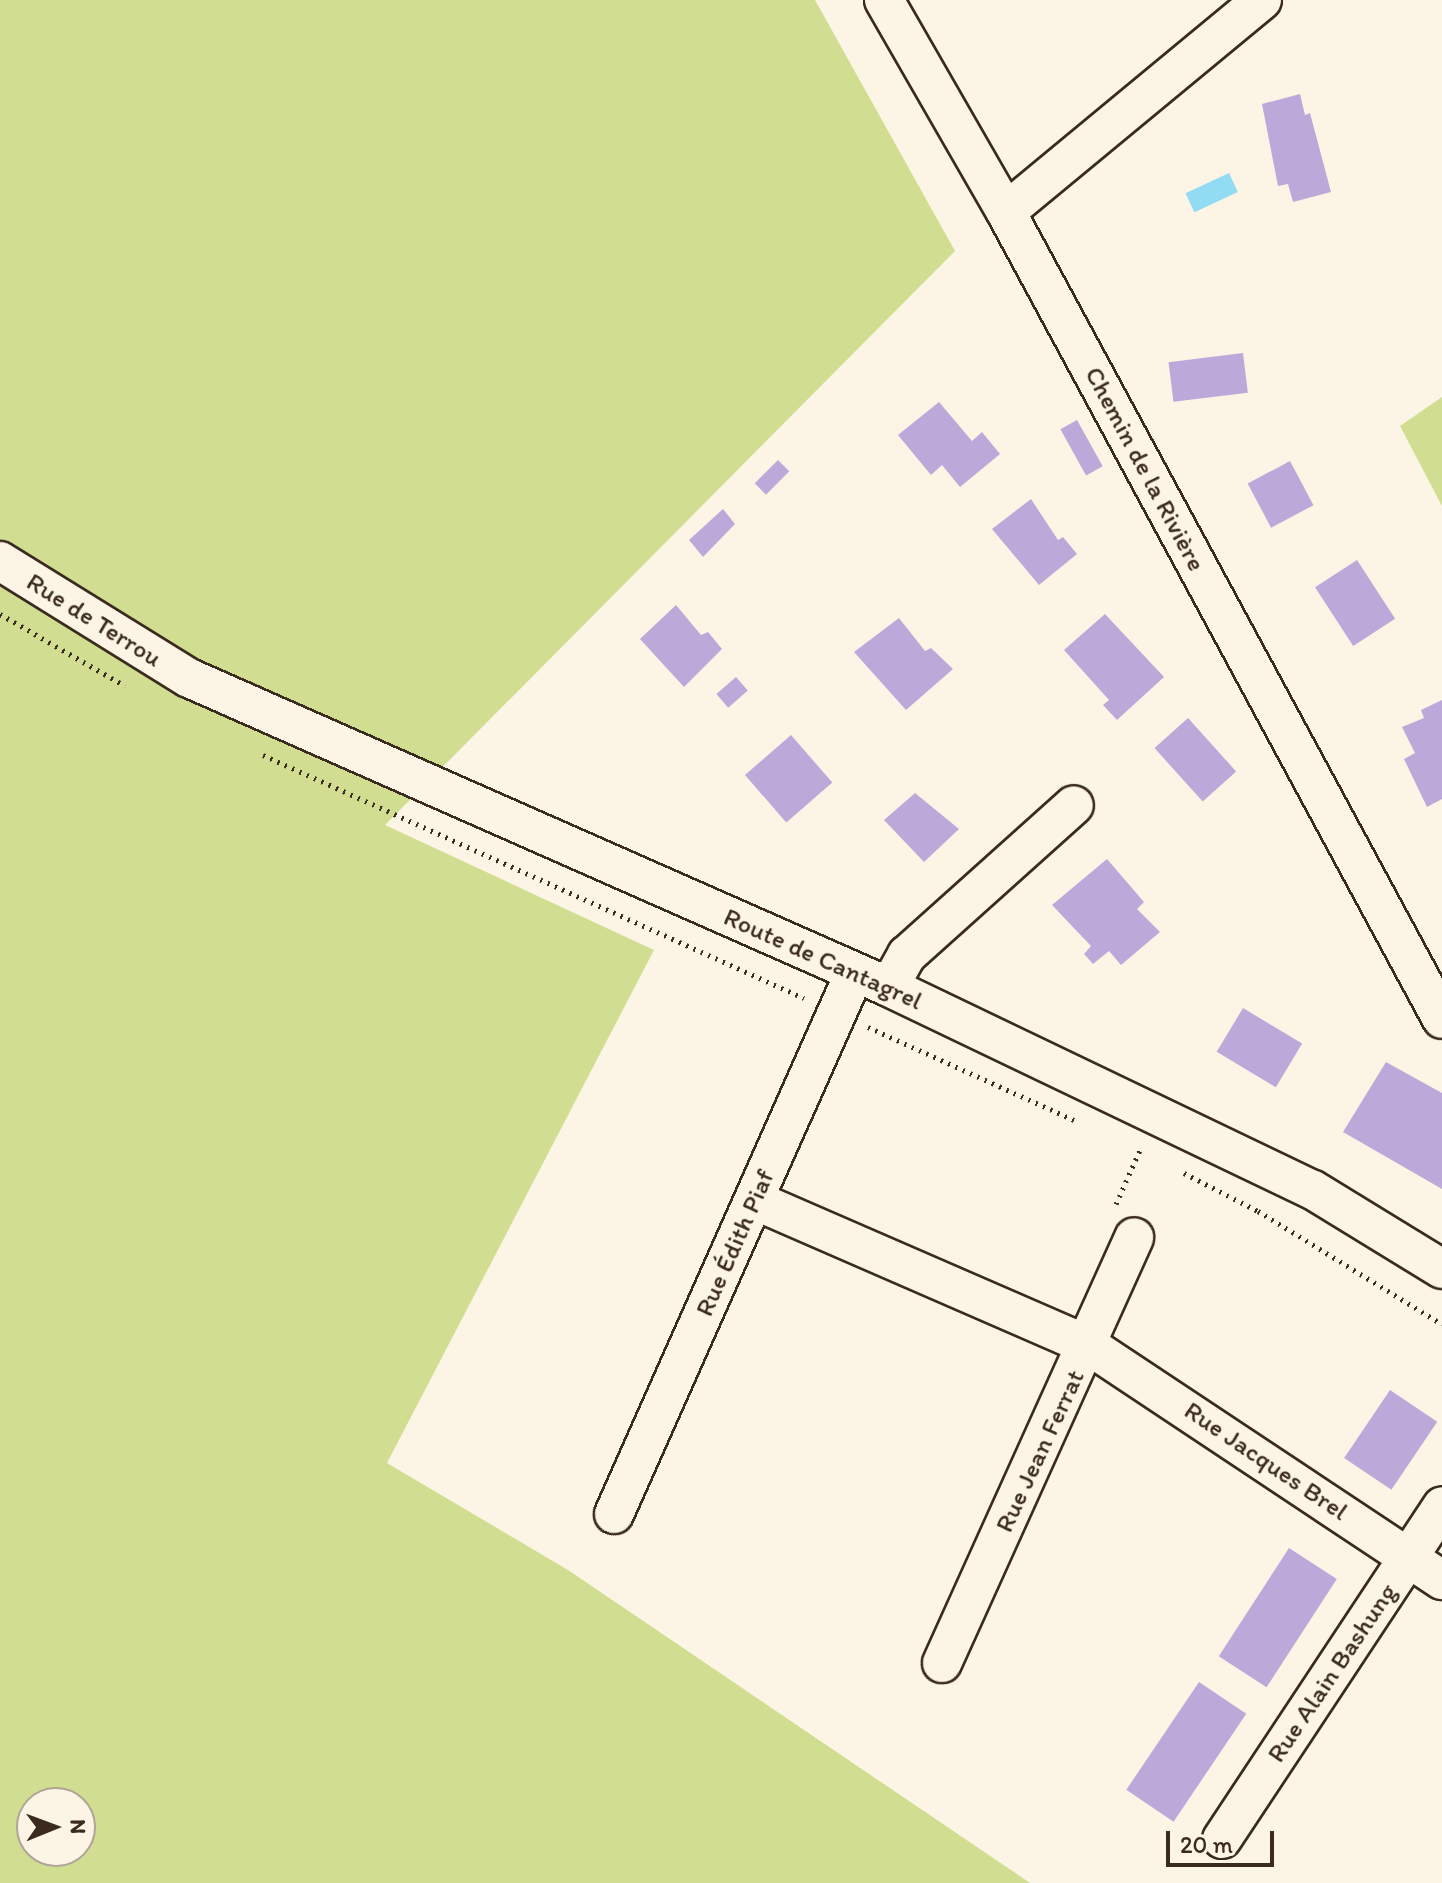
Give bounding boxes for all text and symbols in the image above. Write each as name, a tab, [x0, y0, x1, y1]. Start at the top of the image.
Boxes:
street label: Chemin de la Rivière	[1078, 362, 1212, 576]
street label: Rue de Terrou	[21, 566, 167, 674]
street label: Route de Cantagrel	[719, 901, 927, 1017]
street label: Rue Édith Piaf	[689, 1165, 781, 1321]
street label: Rue Jean Ferrat	[989, 1365, 1091, 1537]
street label: Rue Jacques Brel	[1178, 1395, 1354, 1527]
street label: Rue Alain Bashung	[1260, 1577, 1404, 1769]
north arrow	[16, 1787, 96, 1867]
scale bar	[1170, 1815, 1278, 1865]
text: N	[65, 1819, 92, 1834]
text: 20 m	[1180, 1830, 1233, 1859]

